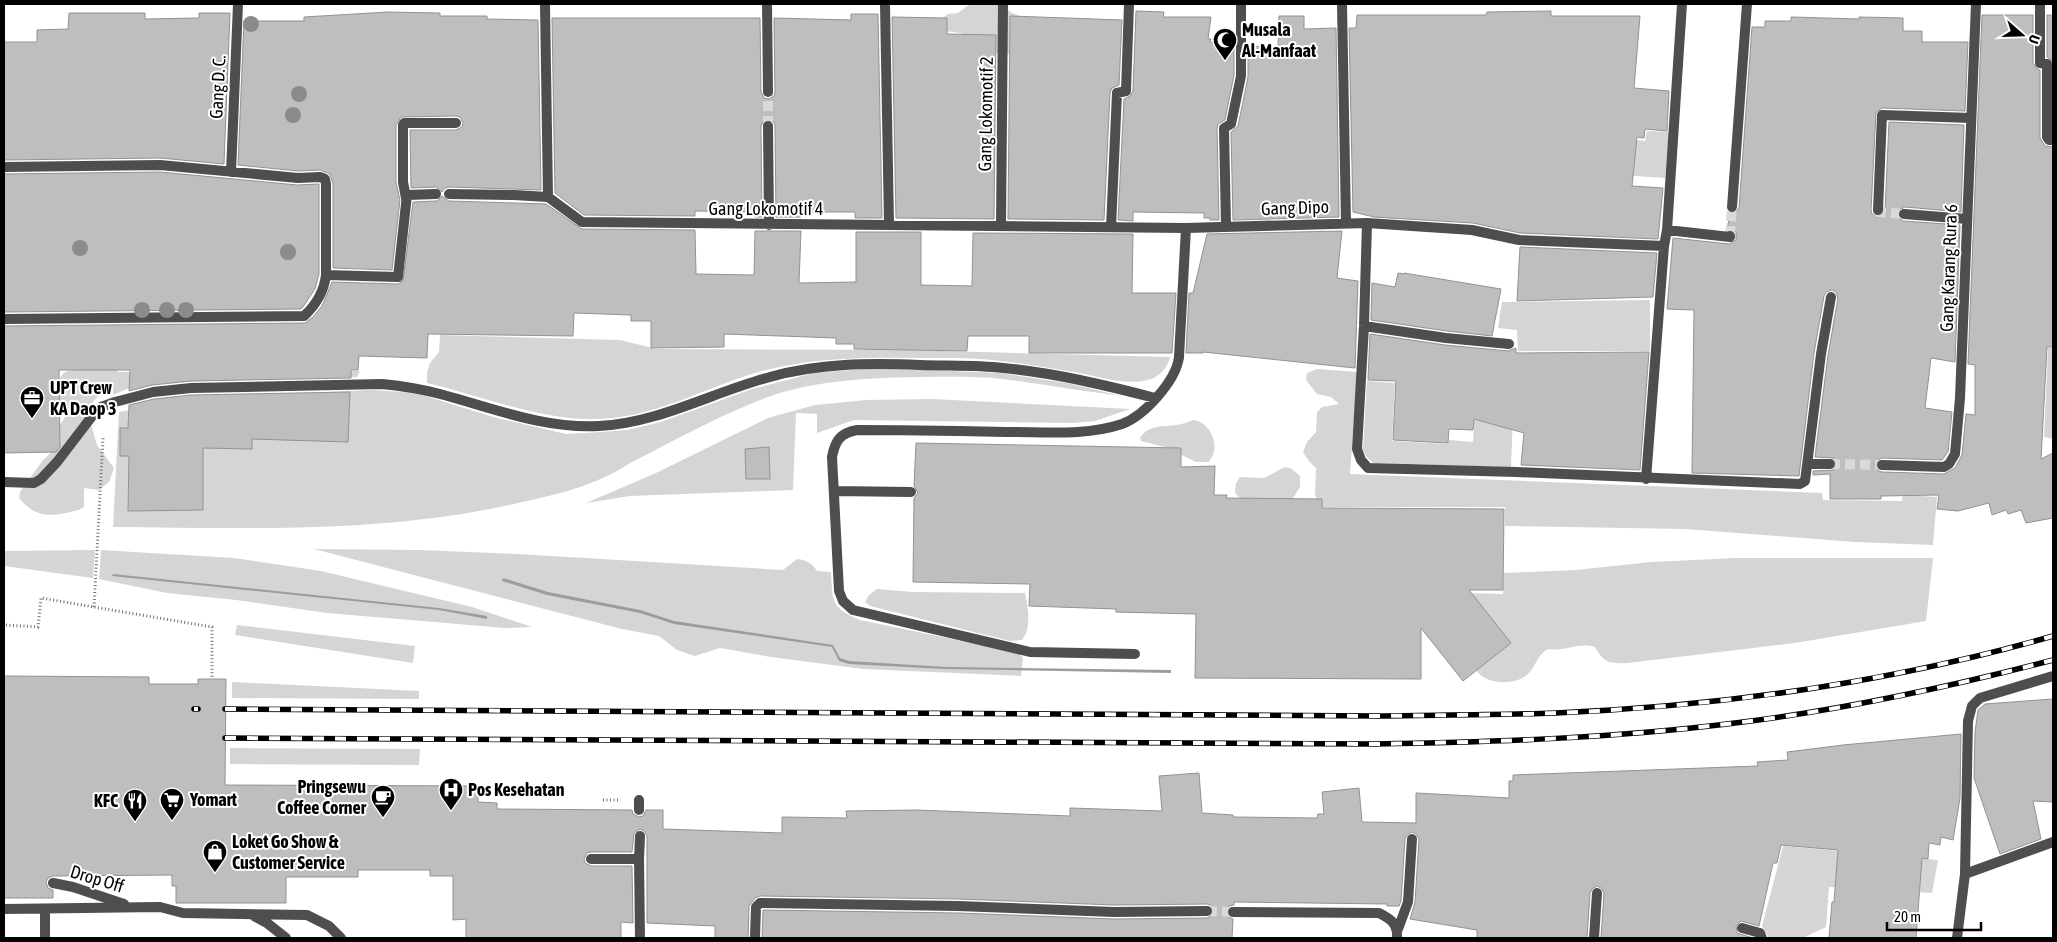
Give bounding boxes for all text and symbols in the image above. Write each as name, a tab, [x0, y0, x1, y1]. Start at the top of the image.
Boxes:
north arrow	[1997, 10, 2047, 60]
place label: Musala Al-Manfaat	[1241, 19, 1317, 61]
mosque icon: Musala Al-Manfaat	[1212, 27, 1238, 61]
text: U	[2025, 33, 2043, 46]
street label: Gang D. C.	[205, 55, 230, 119]
street label: Gang Lokomotif 2	[974, 56, 997, 172]
street label: Gang Dipo	[1261, 196, 1329, 219]
street label: Gang Lokomotif 4	[709, 198, 823, 219]
street label: Gang Karang Rura 6	[1936, 204, 1961, 332]
place label: UPT Crew KA Daop 3	[50, 377, 116, 419]
office icon: UPT Crew KA Daop 3	[19, 385, 45, 419]
place label: Pringsewu Coffee Corner	[277, 776, 367, 818]
hospital icon: Pos Kesehatan	[438, 777, 464, 811]
place label: Pos Kesehatan	[468, 779, 565, 800]
cafe icon: Pringsewu Coffee Corner	[370, 784, 396, 818]
supermarket icon: Yomart	[159, 787, 185, 821]
restaurant icon: KFC	[122, 788, 148, 822]
place label: Yomart	[189, 789, 238, 810]
place label: KFC	[94, 790, 118, 811]
place label: Loket Go Show & Customer Service	[232, 831, 345, 873]
shop icon: Loket Go Show & Customer Service	[202, 839, 228, 873]
street label: Drop Off	[68, 860, 127, 897]
scale bar	[1887, 900, 1981, 932]
text: 20 m	[1894, 908, 1921, 925]

